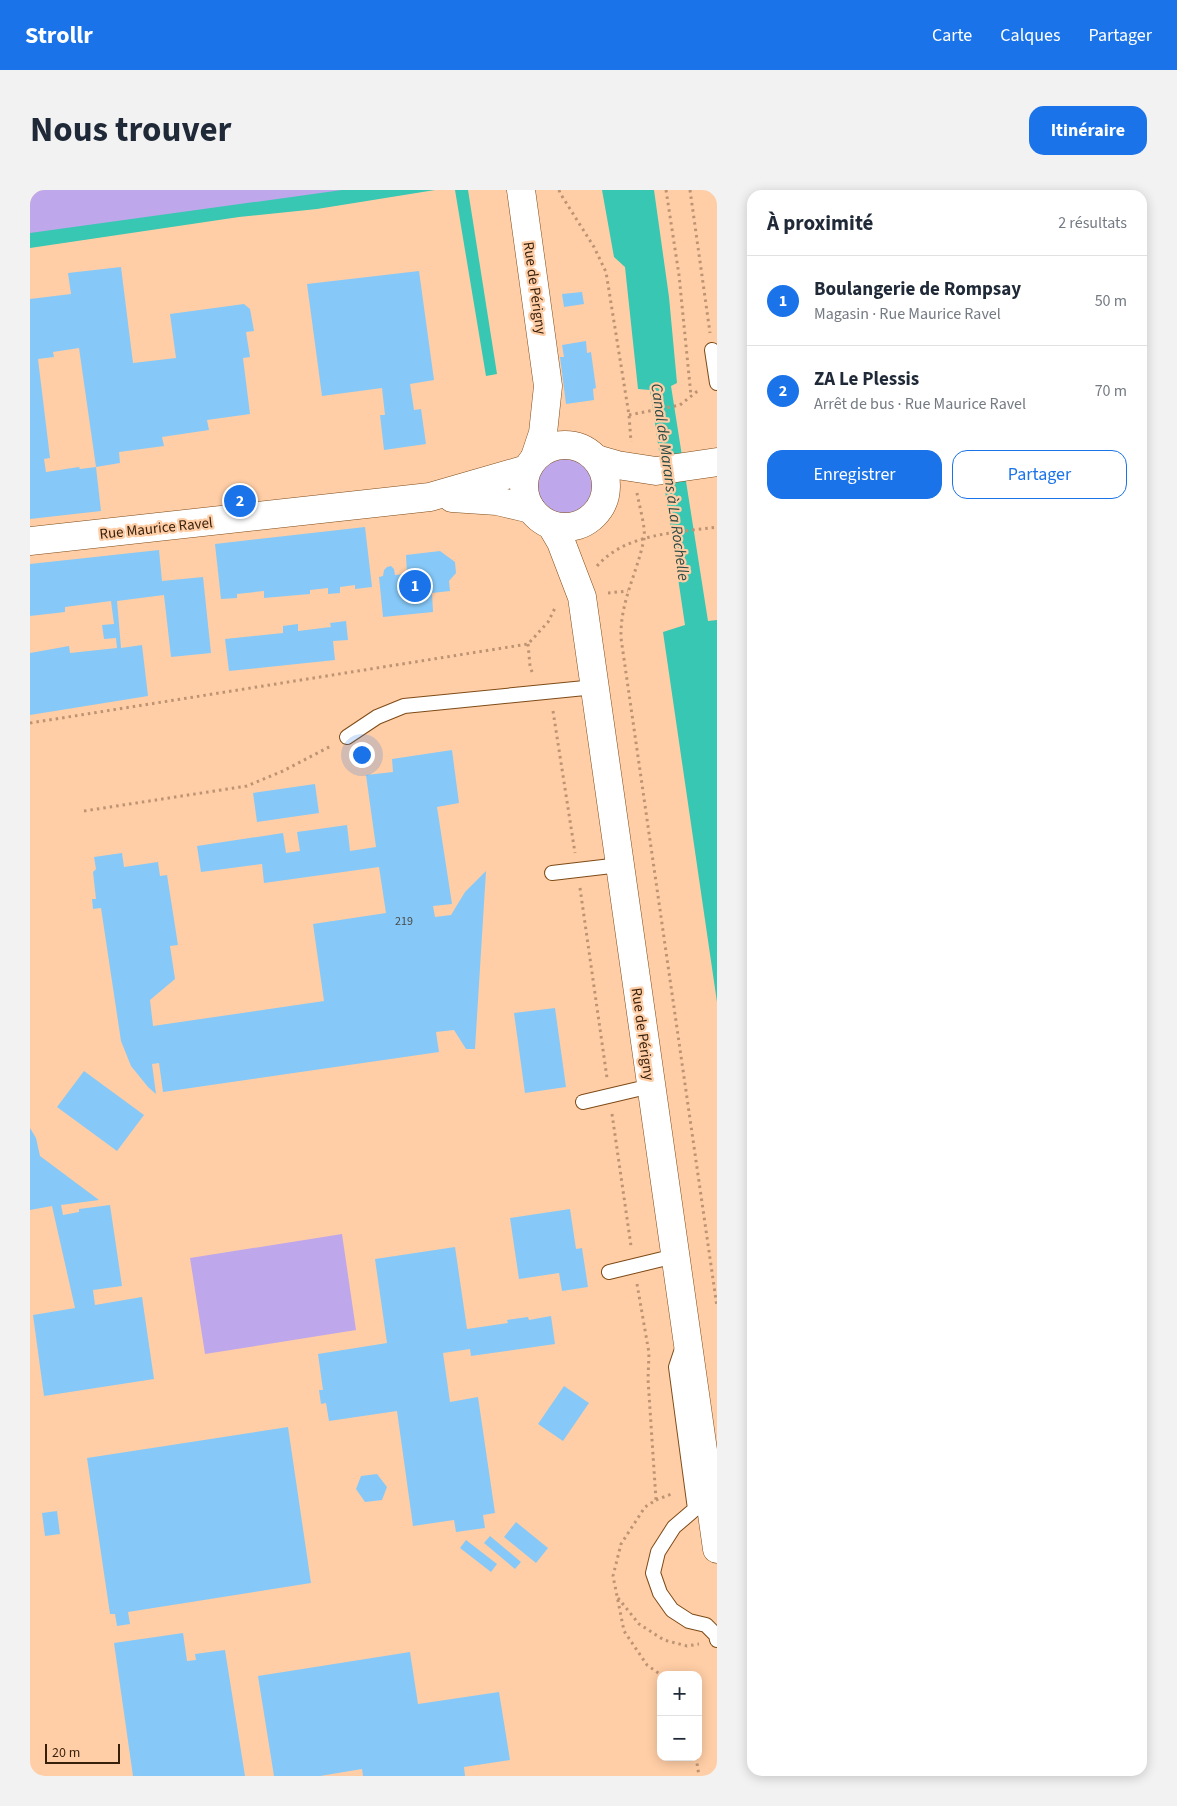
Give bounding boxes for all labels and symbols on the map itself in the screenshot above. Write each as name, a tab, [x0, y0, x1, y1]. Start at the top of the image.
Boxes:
street label: Rue de Périgny	[518, 240, 551, 336]
water label: Canal de Marans à La Rochelle	[645, 382, 695, 583]
pin: 2	[224, 482, 256, 520]
street label: Rue Maurice Ravel	[98, 512, 214, 545]
pin: 1	[399, 567, 431, 605]
your location	[349, 742, 375, 768]
house number: 219	[395, 913, 413, 930]
street label: Rue de Périgny	[626, 986, 659, 1082]
scale bar	[45, 1741, 120, 1764]

